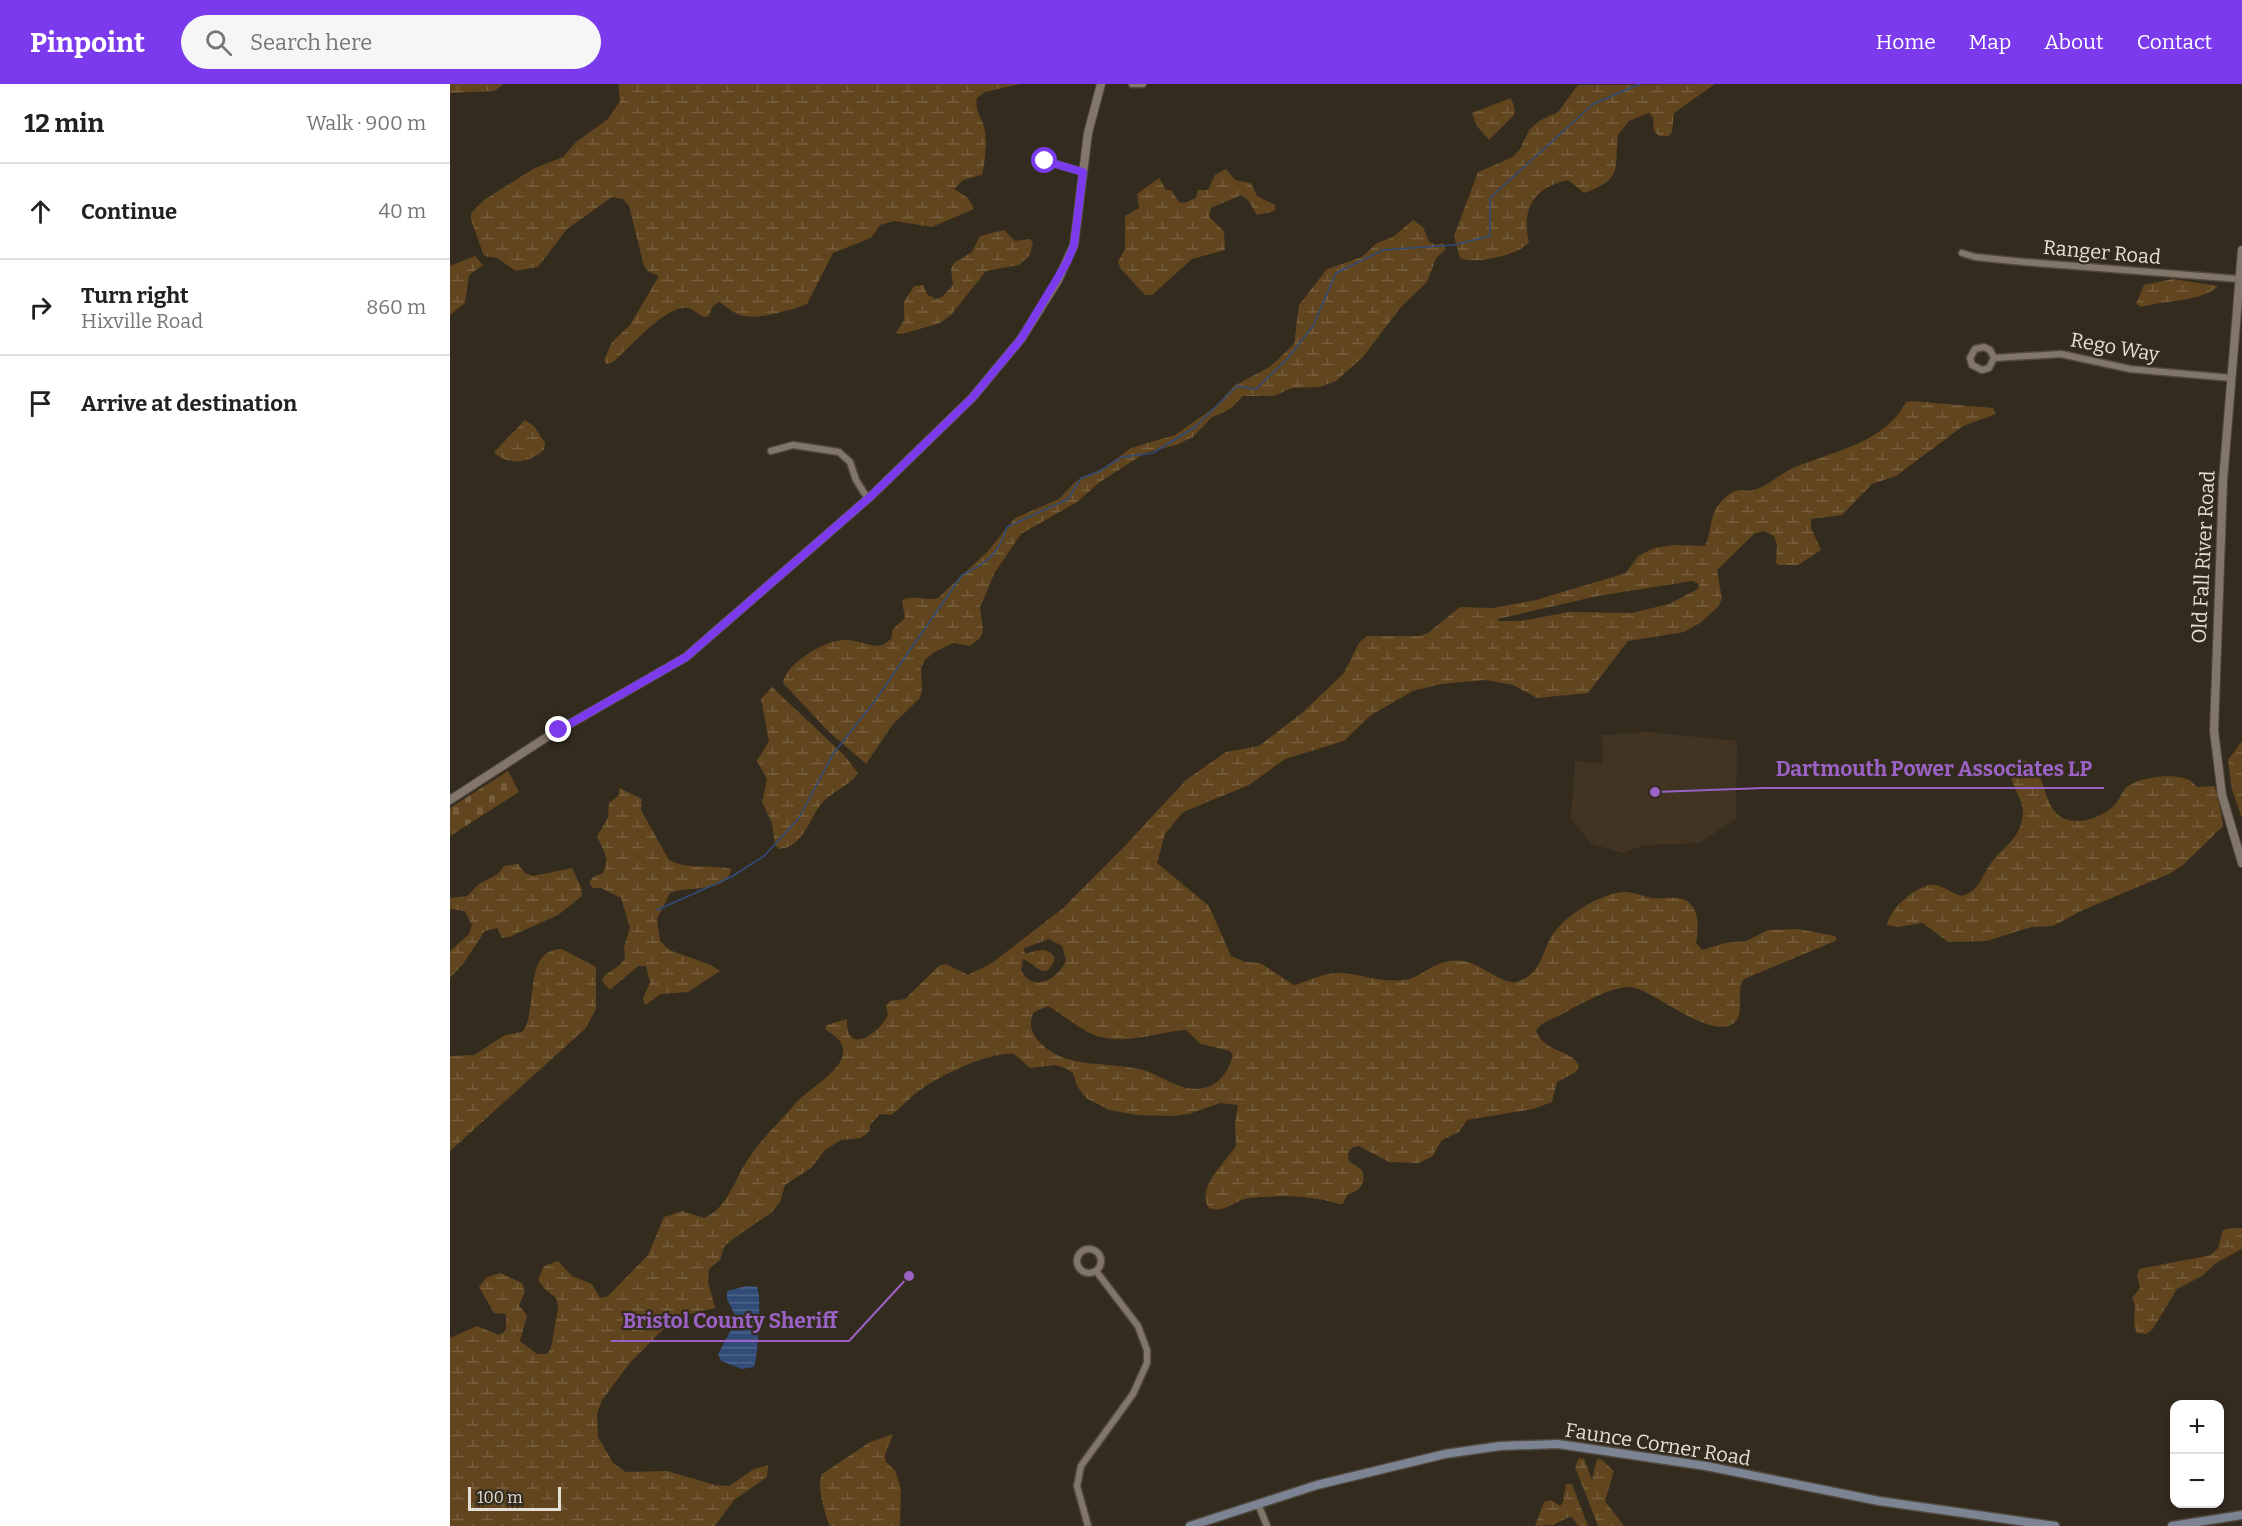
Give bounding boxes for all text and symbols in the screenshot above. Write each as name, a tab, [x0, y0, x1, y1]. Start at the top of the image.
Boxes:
search box	[181, 15, 601, 69]
text: Pinpoint	[30, 26, 145, 59]
icon: search	[202, 26, 235, 59]
text: Search here	[250, 29, 372, 56]
text: Home	[1876, 29, 1936, 55]
text: Map	[1969, 29, 2011, 55]
text: About	[2044, 29, 2104, 55]
text: Contact	[2137, 29, 2212, 55]
text: 12 min	[24, 108, 104, 139]
text: Walk · 900 m	[307, 111, 426, 135]
route start	[1031, 147, 1057, 173]
icon: ahead	[24, 195, 57, 228]
text: Continue	[81, 198, 177, 225]
text: 40 m	[378, 199, 426, 223]
street label: Ranger Road	[2042, 235, 2162, 269]
text: Turn right	[81, 282, 189, 309]
icon: right	[24, 291, 57, 324]
text: 860 m	[366, 295, 426, 319]
text: Hixville Road	[81, 309, 203, 333]
street label: Rego Way	[2069, 327, 2162, 367]
icon: arrive	[24, 387, 57, 420]
text: Arrive at destination	[81, 390, 297, 417]
street label: Old Fall River Road	[2186, 470, 2220, 644]
route end	[545, 716, 571, 742]
callout: Dartmouth Power Associates LP	[1764, 749, 2104, 788]
text: Dartmouth Power Associates LP	[1776, 756, 2093, 782]
callout: Bristol County Sheriff	[611, 1302, 849, 1341]
text: Bristol County Sheriff	[623, 1308, 839, 1334]
map controls	[2170, 1400, 2224, 1508]
button: +	[2170, 1400, 2224, 1454]
street label: Faunce Corner Road	[1564, 1417, 1753, 1471]
button: −	[2170, 1454, 2224, 1508]
scale bar	[468, 1484, 561, 1512]
text: 100 m	[477, 1488, 522, 1507]

